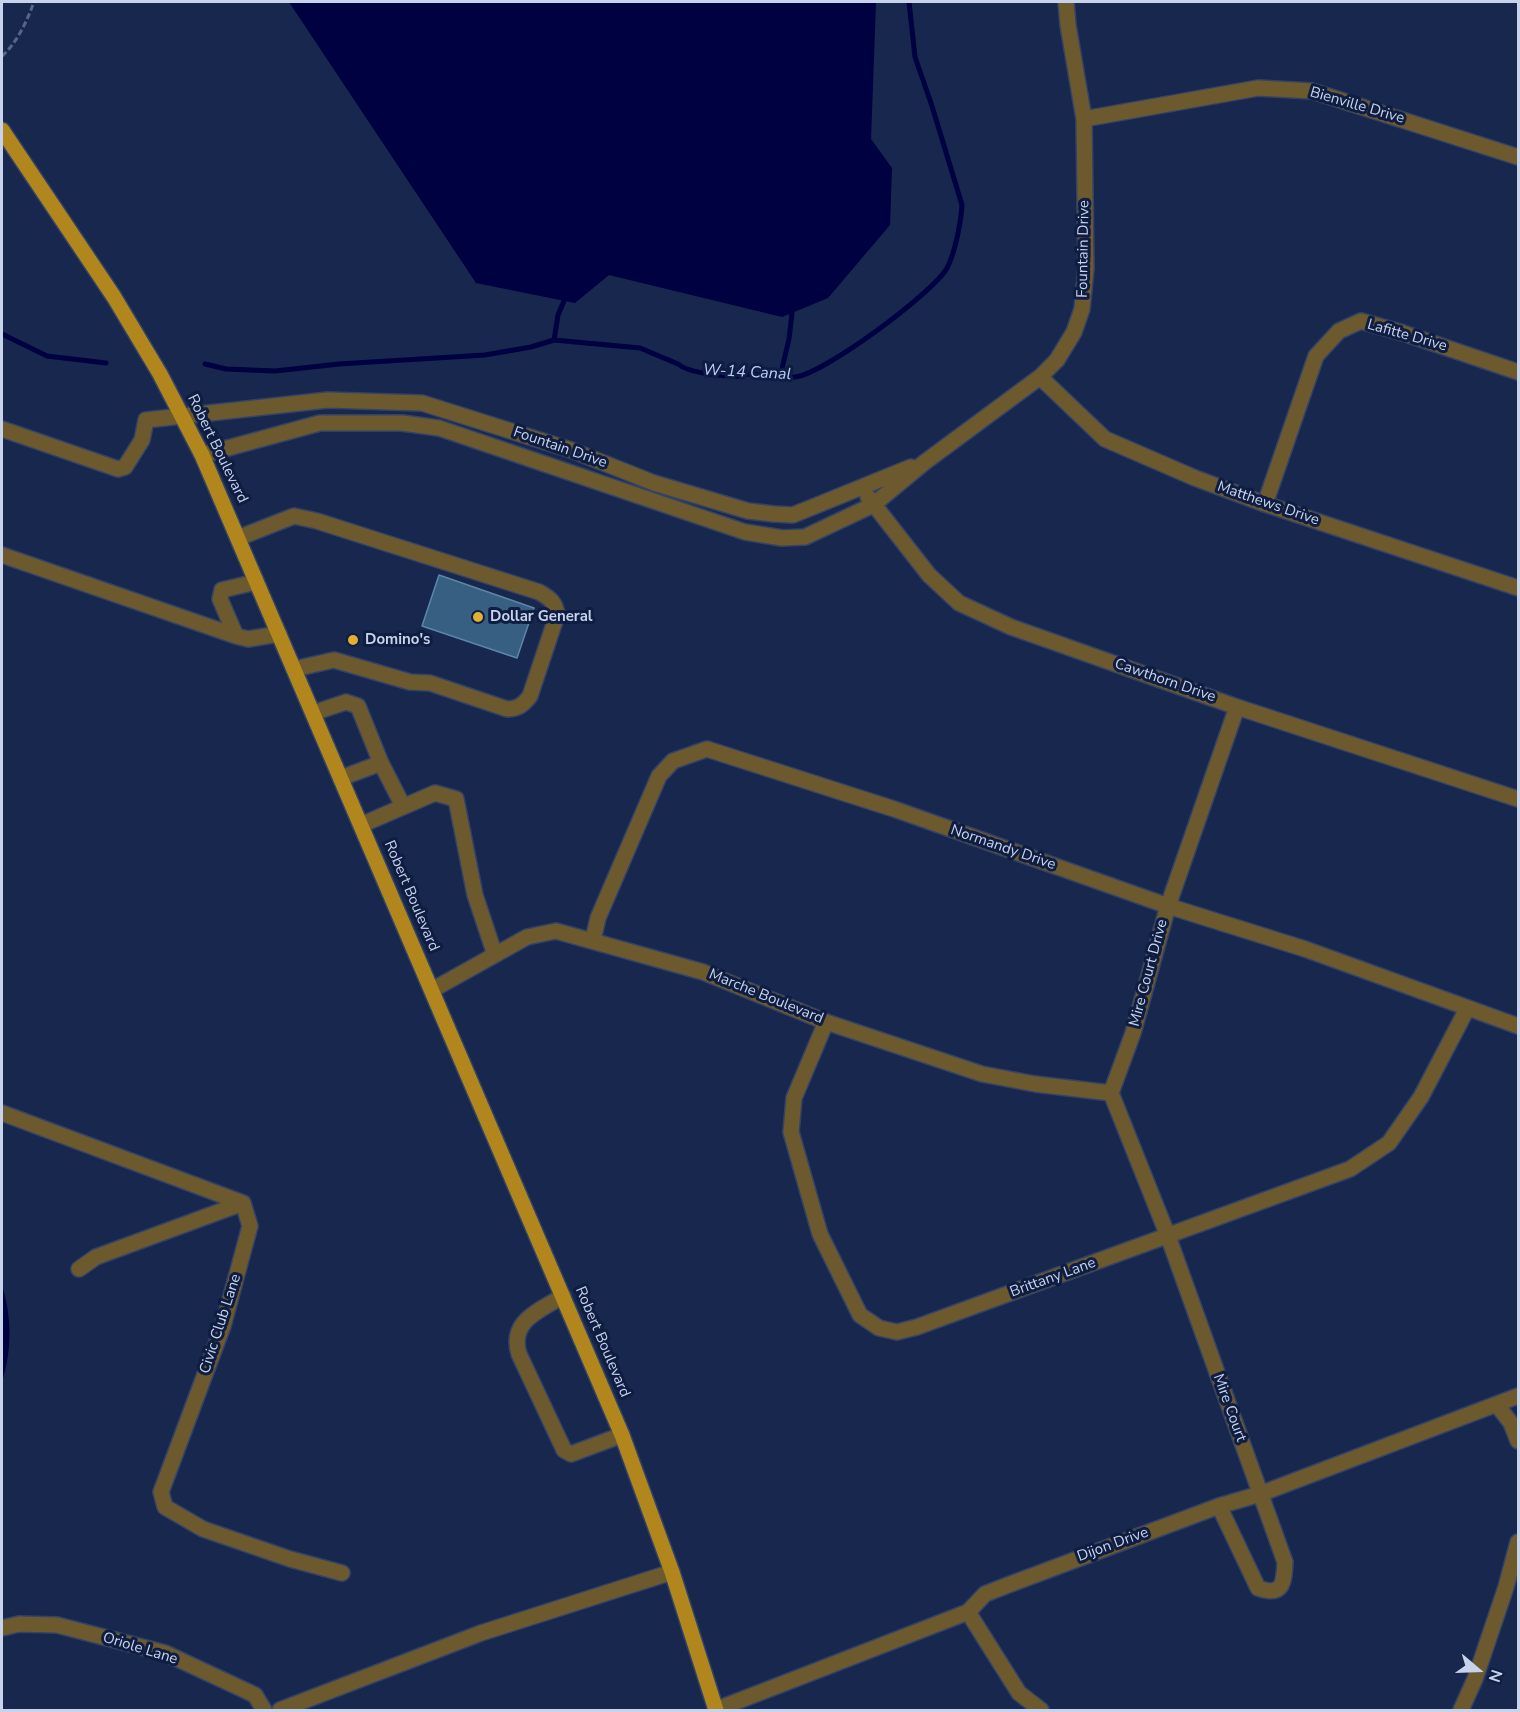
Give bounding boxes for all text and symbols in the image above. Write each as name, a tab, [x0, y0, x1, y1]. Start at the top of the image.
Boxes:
street label: Bienville Drive	[1308, 84, 1406, 128]
street label: Fountain Drive	[1074, 200, 1094, 298]
street label: Lafitte Drive	[1365, 316, 1449, 356]
water label: W-14 Canal	[702, 361, 792, 385]
street label: Robert Boulevard	[183, 392, 251, 506]
street label: Fountain Drive	[511, 424, 609, 472]
street label: Matthews Drive	[1215, 478, 1321, 530]
place label: Dollar General	[490, 608, 593, 626]
marker: Dollar General	[471, 610, 485, 624]
place label: Domino's	[365, 631, 430, 649]
marker: Domino's	[346, 633, 360, 647]
street label: Cawthorn Drive	[1112, 655, 1218, 707]
street label: Normandy Drive	[948, 822, 1058, 874]
street label: Robert Boulevard	[380, 838, 442, 954]
street label: Mire Court Drive	[1126, 917, 1172, 1029]
street label: Marche Boulevard	[706, 966, 826, 1028]
street label: Brittany Lane	[1008, 1254, 1098, 1302]
street label: Civic Club Lane	[196, 1272, 246, 1376]
street label: Robert Boulevard	[571, 1284, 633, 1400]
street label: Mire Court	[1208, 1372, 1250, 1444]
street label: Dijon Drive	[1075, 1524, 1151, 1566]
street label: Oriole Lane	[100, 1629, 180, 1669]
north arrow	[1448, 1640, 1508, 1700]
text: N	[1483, 1667, 1507, 1685]

